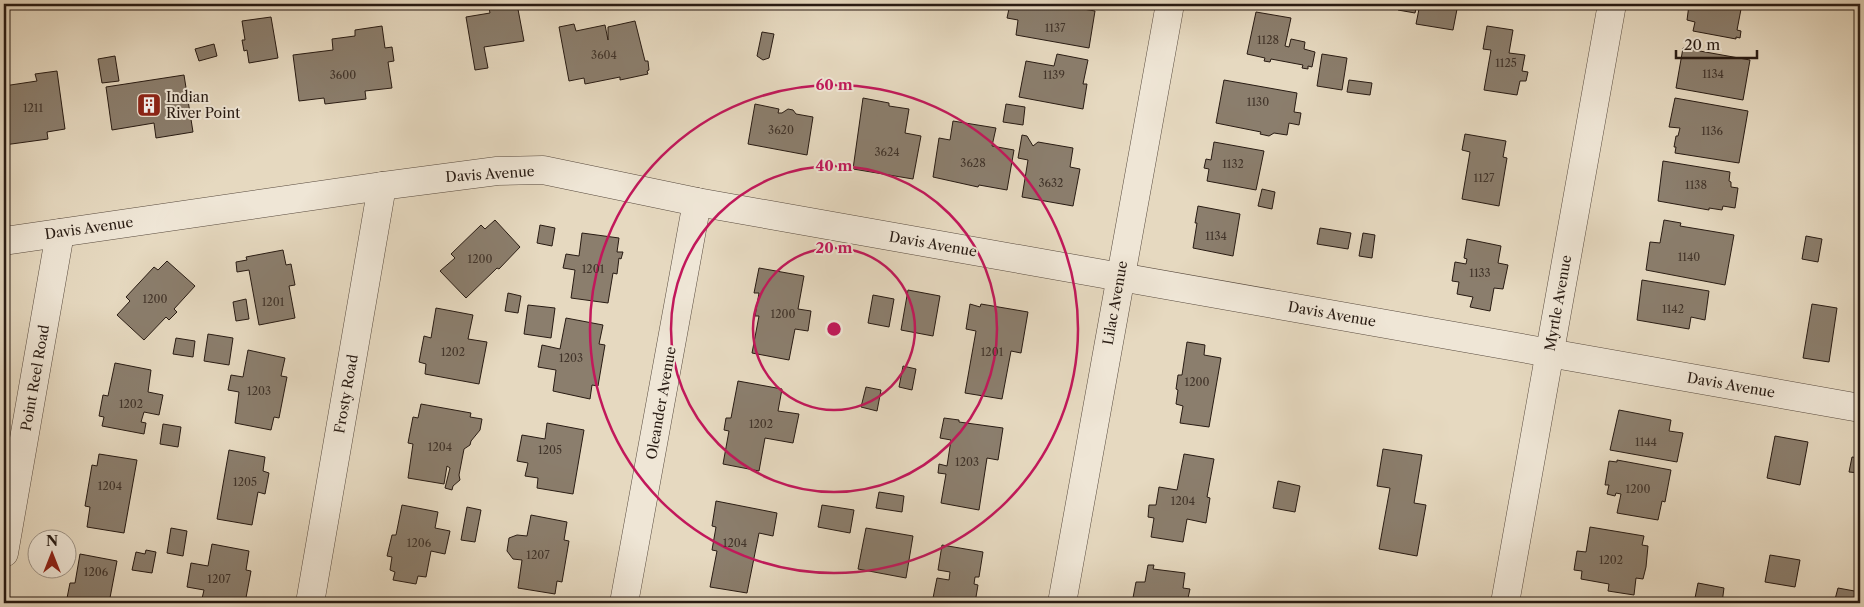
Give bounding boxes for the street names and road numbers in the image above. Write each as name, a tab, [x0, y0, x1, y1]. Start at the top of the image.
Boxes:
street label: Davis Avenue	[445, 162, 535, 186]
street label: Davis Avenue	[44, 213, 135, 243]
street label: Davis Avenue	[888, 227, 979, 261]
street label: Myrtle Avenue	[1541, 253, 1575, 353]
street label: Lilac Avenue	[1099, 259, 1131, 347]
street label: Davis Avenue	[1287, 297, 1378, 331]
street label: Point Reel Road	[17, 323, 53, 433]
street label: Oleander Avenue	[642, 345, 680, 461]
street label: Frosty Road	[330, 353, 362, 435]
street label: Davis Avenue	[1686, 368, 1777, 402]

